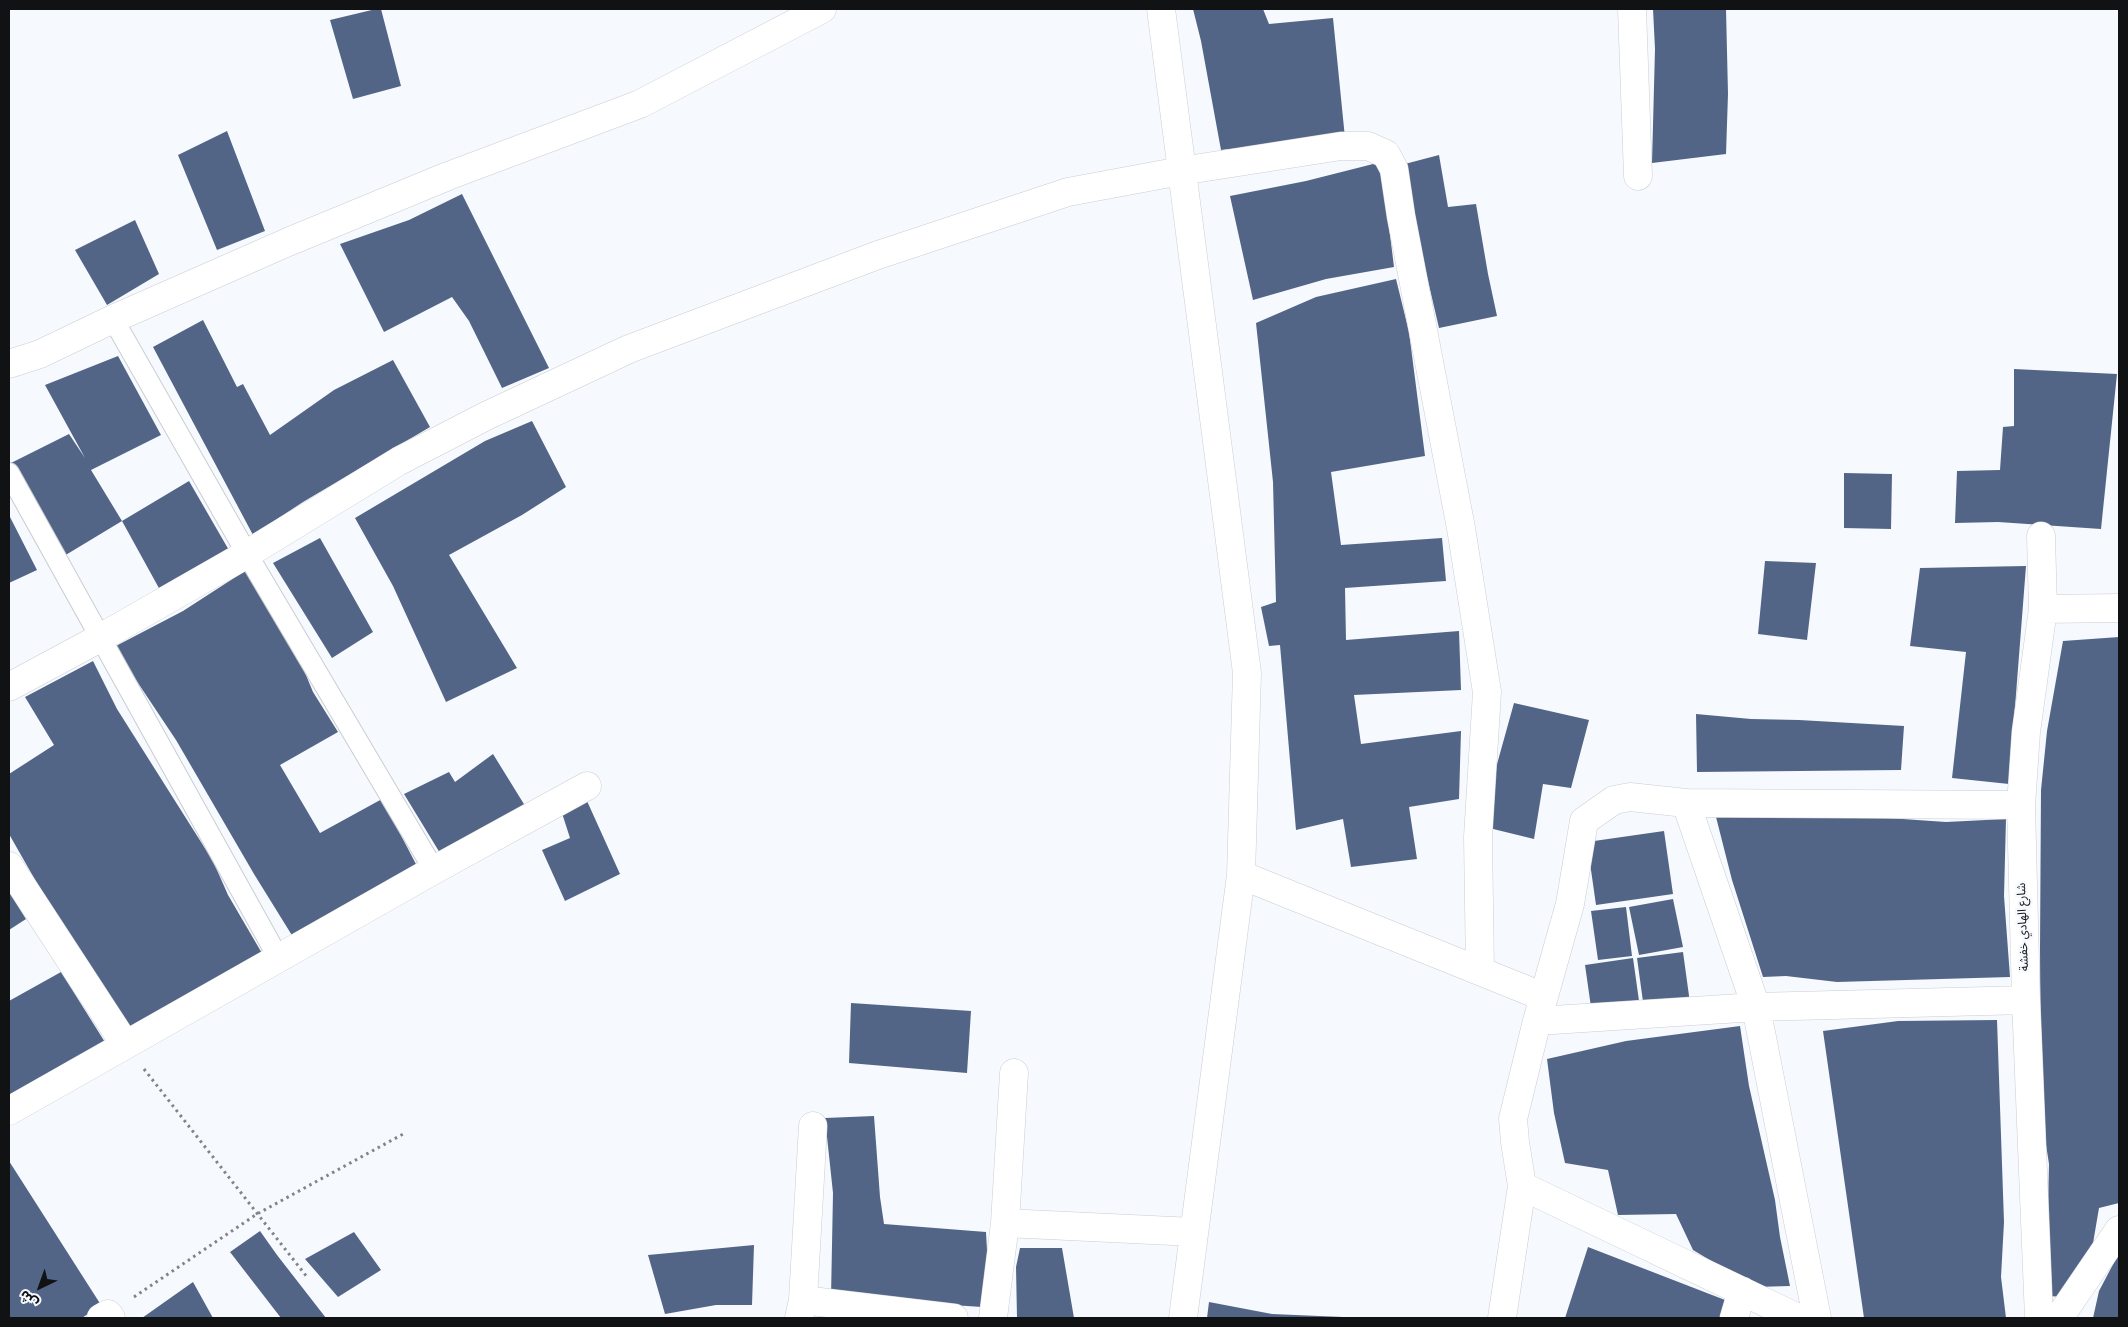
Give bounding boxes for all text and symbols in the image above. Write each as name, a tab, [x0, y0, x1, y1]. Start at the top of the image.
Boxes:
street label: شارع الهادي خفشة	[2015, 883, 2033, 971]
north arrow	[15, 1262, 65, 1312]
text: ش	[17, 1286, 42, 1311]

